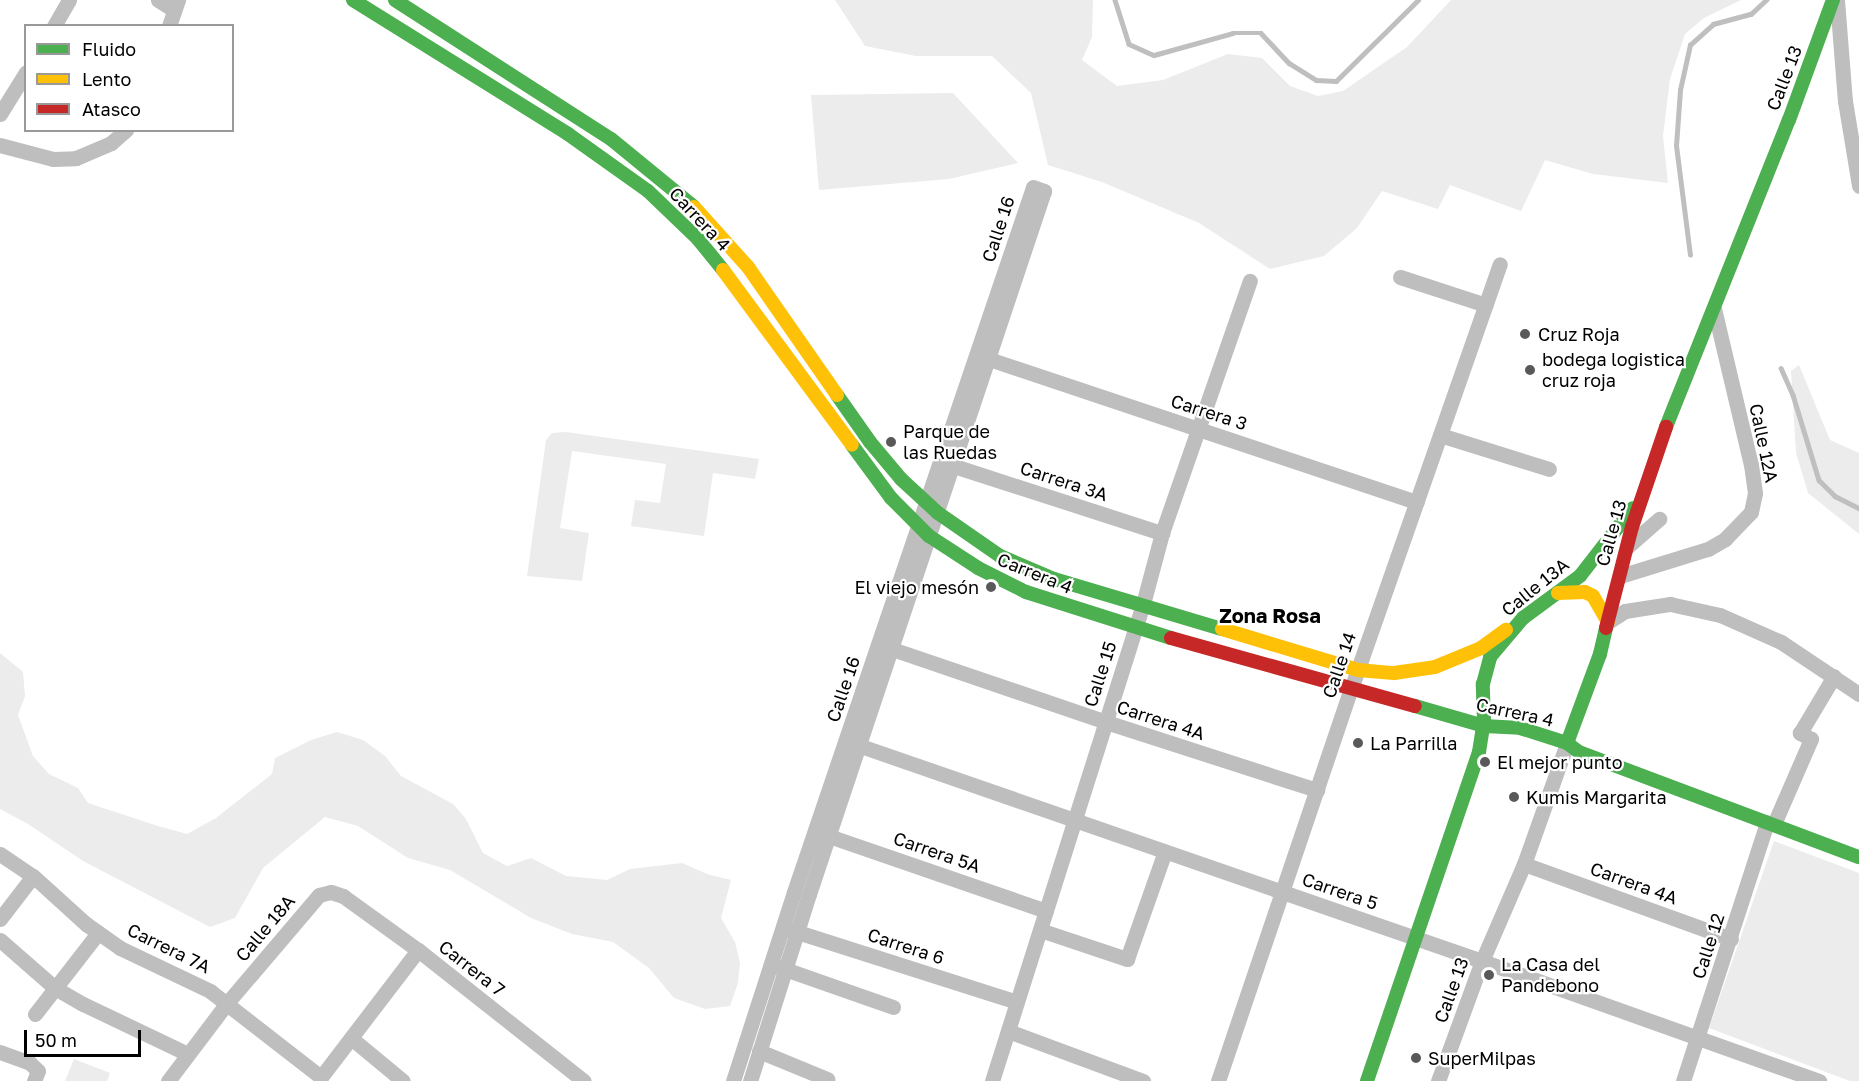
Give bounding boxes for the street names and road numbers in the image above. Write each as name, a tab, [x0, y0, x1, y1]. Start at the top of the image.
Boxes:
street label: Calle 13	[1762, 42, 1806, 114]
street label: Carrera 4	[665, 183, 735, 255]
street label: Calle 16	[977, 193, 1019, 265]
street label: Carrera 3	[1168, 390, 1250, 434]
street label: Calle 12A	[1745, 402, 1783, 484]
street label: Carrera 3A	[1017, 457, 1111, 505]
street label: Calle 13	[1591, 497, 1631, 569]
street label: Carrera 4	[994, 548, 1076, 598]
street label: Calle 13A	[1497, 553, 1573, 621]
street label: Calle 14	[1318, 629, 1360, 701]
street label: Calle 15	[1079, 638, 1121, 710]
street label: Calle 16	[822, 653, 864, 725]
street label: Carrera 4	[1474, 693, 1556, 731]
street label: Carrera 4A	[1114, 696, 1208, 744]
street label: Carrera 5A	[891, 827, 983, 877]
street label: Carrera 4A	[1587, 857, 1681, 909]
street label: Carrera 5	[1299, 868, 1381, 914]
street label: Calle 18A	[231, 890, 299, 966]
street label: Calle 12	[1687, 910, 1729, 982]
street label: Carrera 7A	[124, 919, 214, 977]
street label: Carrera 6	[865, 924, 947, 968]
street label: Carrera 7	[435, 936, 509, 1000]
street label: Calle 13	[1429, 954, 1473, 1026]

